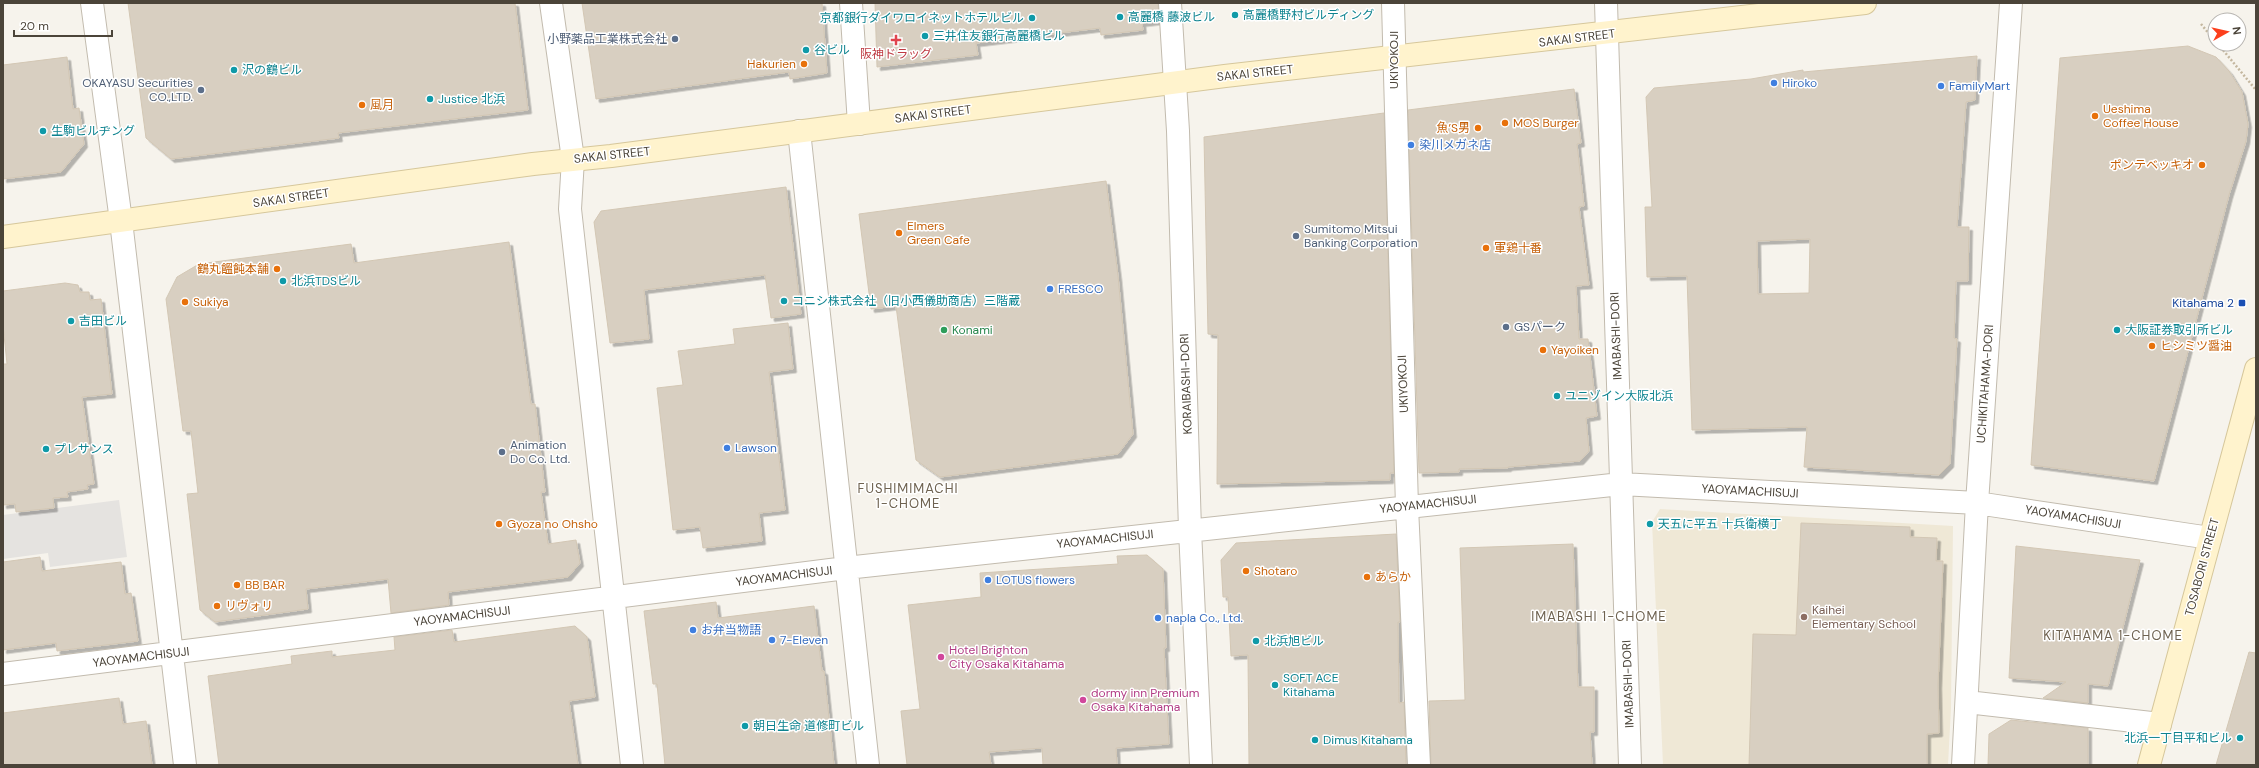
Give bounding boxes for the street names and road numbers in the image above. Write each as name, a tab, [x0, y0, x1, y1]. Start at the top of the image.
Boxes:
street label: SAKAI STREET	[1538, 25, 1616, 51]
street label: UKIYOKOJI	[1386, 31, 1402, 89]
street label: SAKAI STREET	[1216, 61, 1294, 85]
street label: SAKAI STREET	[894, 101, 972, 127]
street label: SAKAI STREET	[573, 143, 651, 167]
street label: SAKAI STREET	[252, 185, 330, 211]
street label: IMABASHI-DORI	[1606, 292, 1626, 380]
street label: UCHIKITAHAMA-DORI	[1973, 324, 1997, 444]
street label: KORAIBASHI-DORI	[1176, 333, 1196, 435]
street label: UKIYOKOJI	[1394, 355, 1412, 413]
street label: YAOYAMACHISUJI	[1701, 480, 1799, 502]
street label: YAOYAMACHISUJI	[1379, 491, 1477, 517]
street label: YAOYAMACHISUJI	[2024, 502, 2122, 532]
street label: TOSABORI STREET	[2181, 516, 2223, 618]
street label: YAOYAMACHISUJI	[1056, 526, 1154, 552]
street label: YAOYAMACHISUJI	[735, 562, 833, 590]
street label: YAOYAMACHISUJI	[413, 602, 511, 630]
street label: IMABASHI-DORI	[1618, 640, 1638, 728]
street label: YAOYAMACHISUJI	[92, 643, 190, 671]

